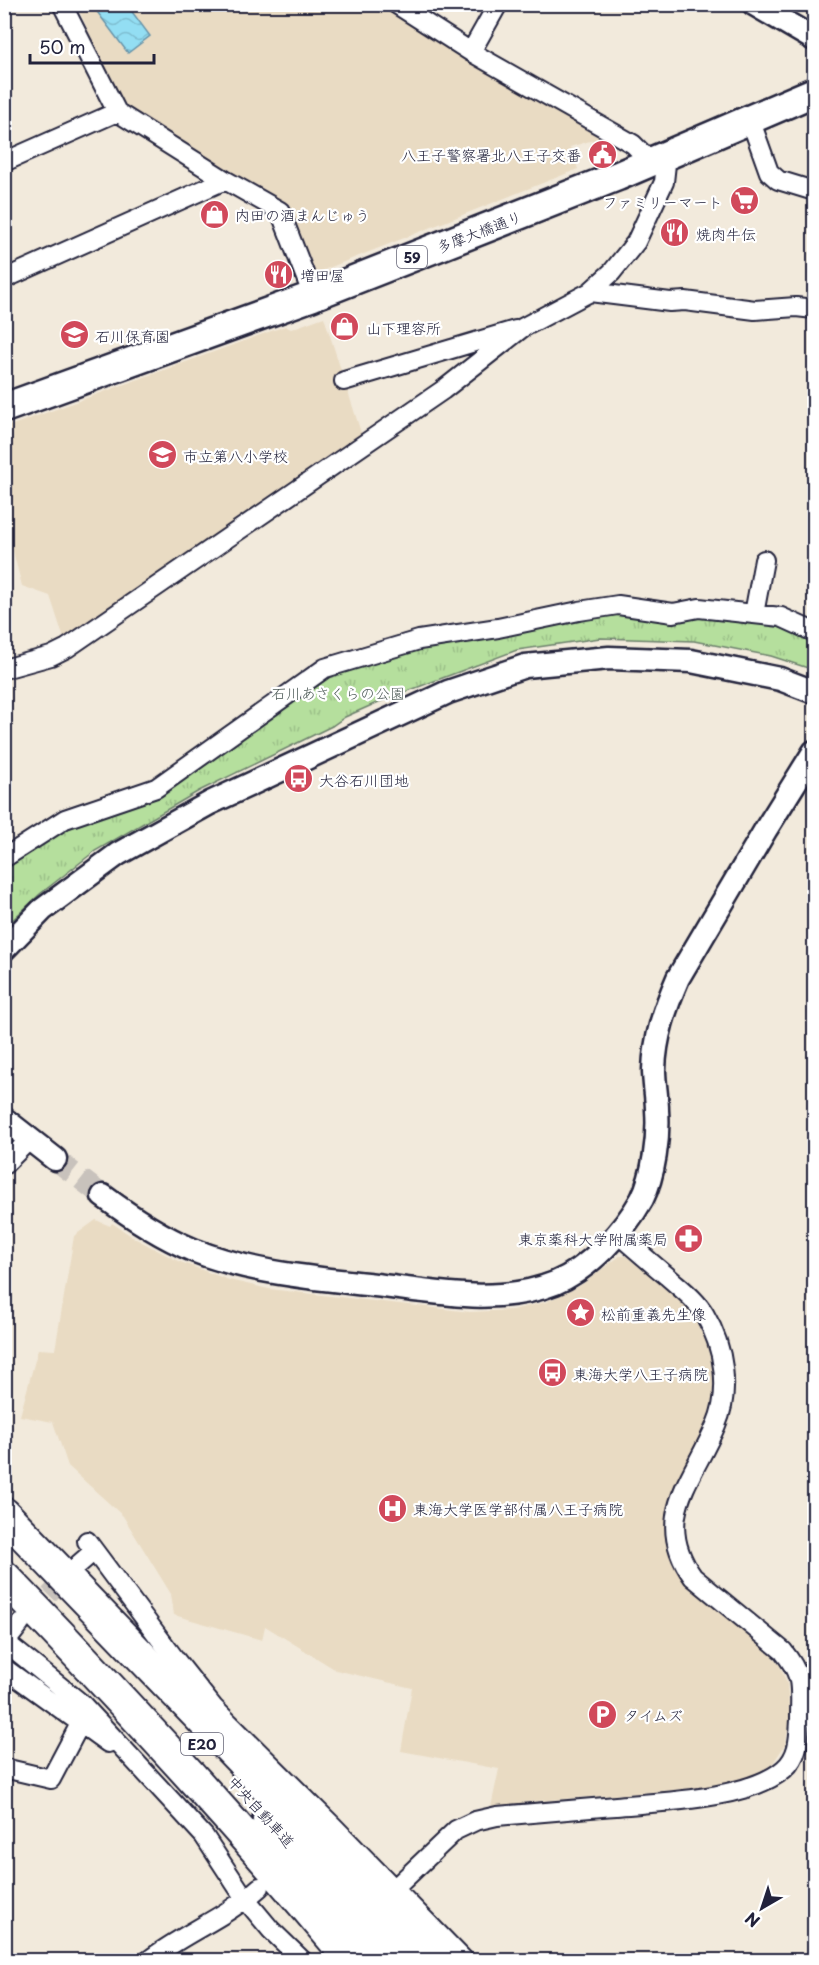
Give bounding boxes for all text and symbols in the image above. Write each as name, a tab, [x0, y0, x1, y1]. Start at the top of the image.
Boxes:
scale bar	[30, 27, 154, 65]
text: 50 m	[39, 33, 86, 60]
public building icon: 八王子警察署北八王子交番	[586, 138, 618, 170]
place label: 八王子警察署北八王子交番	[401, 143, 581, 166]
supermarket icon: ファミリーマート	[728, 185, 760, 217]
place label: ファミリーマート	[603, 190, 723, 213]
shop icon: 内田の酒まんじゅう	[198, 198, 230, 230]
place label: 内田の酒まんじゅう	[235, 203, 370, 226]
street label: 多摩大橋通り	[433, 204, 525, 258]
restaurant icon: 焼肉牛伝	[659, 217, 691, 249]
place label: 焼肉牛伝	[696, 222, 756, 245]
road number: 59	[397, 246, 427, 268]
restaurant icon: 増田屋	[263, 258, 295, 290]
place label: 増田屋	[300, 263, 345, 286]
shop icon: 山下理容所	[329, 311, 361, 343]
place label: 山下理容所	[366, 316, 441, 339]
school or university icon: 石川保育園	[58, 319, 90, 351]
place label: 石川保育園	[95, 324, 170, 347]
school or university icon: 市立第八小学校	[146, 439, 178, 471]
place label: 市立第八小学校	[183, 444, 288, 467]
park label: 石川あさくらの公園	[271, 681, 405, 704]
bus stop icon: 大谷石川団地	[282, 763, 314, 795]
place label: 大谷石川団地	[319, 768, 409, 791]
pharmacy icon: 東京薬科大学附属薬局	[673, 1222, 705, 1254]
place label: 東京薬科大学附属薬局	[518, 1227, 668, 1250]
place icon: 松前重義先生像	[564, 1297, 596, 1329]
place label: 松前重義先生像	[601, 1302, 706, 1325]
bus stop icon: 東海大学八王子病院	[536, 1357, 568, 1389]
place label: 東海大学八王子病院	[573, 1362, 708, 1385]
hospital icon: 東海大学医学部付属八王子病院	[376, 1492, 408, 1524]
place label: 東海大学医学部付属八王子病院	[413, 1497, 623, 1520]
parking icon: タイムズ	[587, 1698, 619, 1730]
place label: タイムズ	[624, 1703, 683, 1726]
road number: E20	[181, 1733, 223, 1755]
street label: 中央自動車道	[223, 1770, 301, 1852]
north arrow	[732, 1878, 792, 1938]
text: N	[739, 1907, 764, 1934]

